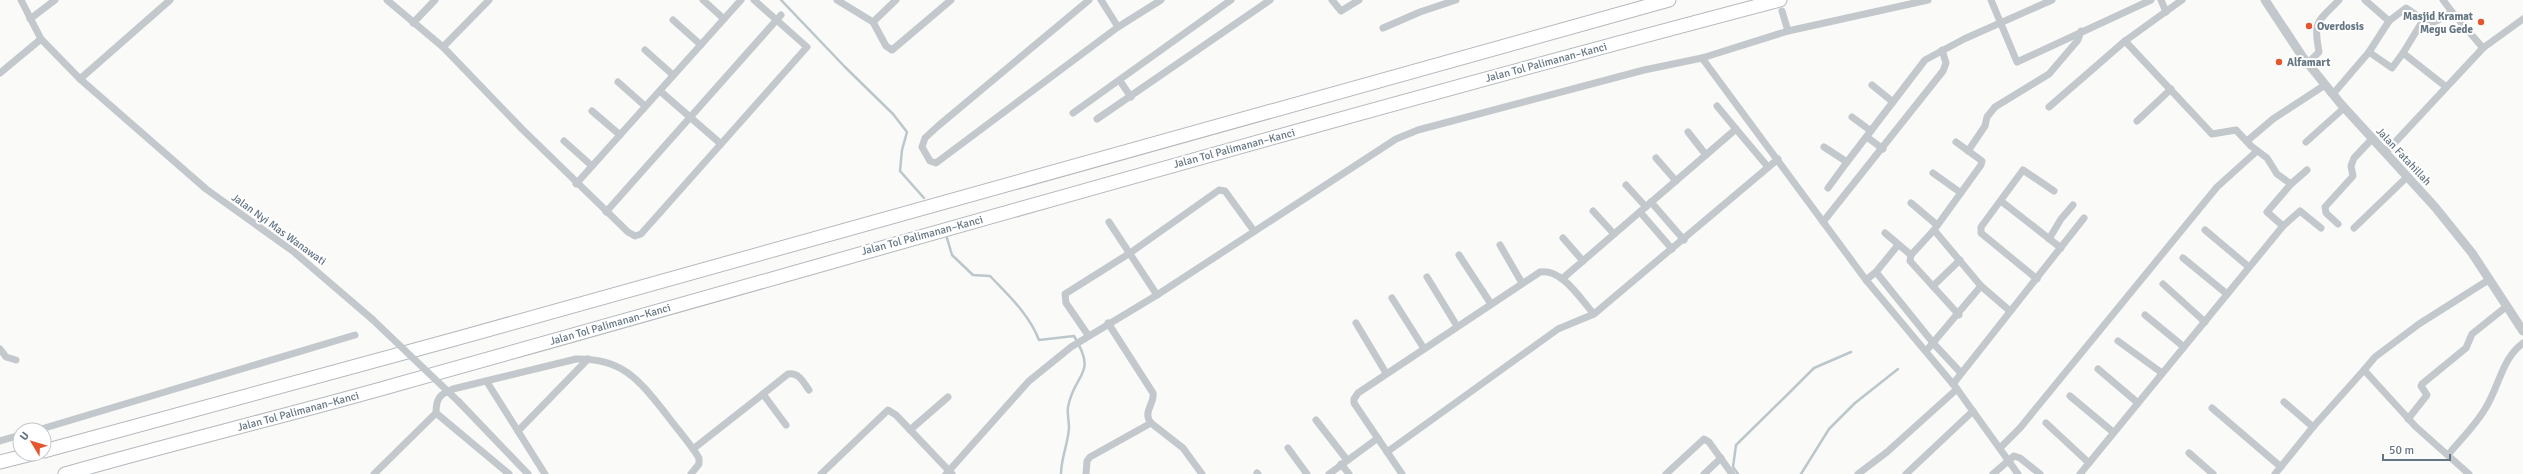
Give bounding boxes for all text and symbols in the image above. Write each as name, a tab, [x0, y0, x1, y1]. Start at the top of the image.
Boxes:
place label: Masjid Kramat Megu Gede	[2403, 10, 2474, 36]
marker: Masjid Kramat Megu Gede	[2476, 17, 2486, 27]
place label: Overdosis	[2317, 20, 2364, 33]
marker: Overdosis	[2304, 21, 2314, 31]
street label: Jalan Tol Palimanan–Kanci	[1484, 40, 1608, 85]
place label: Alfamart	[2287, 56, 2330, 69]
marker: Alfamart	[2274, 57, 2284, 67]
street label: Jalan Fatahillah	[2373, 125, 2434, 188]
street label: Jalan Tol Palimanan–Kanci	[1172, 126, 1296, 171]
street label: Jalan Nyi Mas Wanawati	[229, 191, 328, 268]
street label: Jalan Tol Palimanan–Kanci	[860, 213, 984, 258]
street label: Jalan Tol Palimanan–Kanci	[548, 301, 672, 348]
street label: Jalan Tol Palimanan–Kanci	[236, 389, 360, 434]
north arrow	[12, 422, 52, 462]
text: U	[17, 429, 32, 443]
scale bar	[2383, 436, 2450, 462]
text: 50 m	[2389, 443, 2414, 458]

